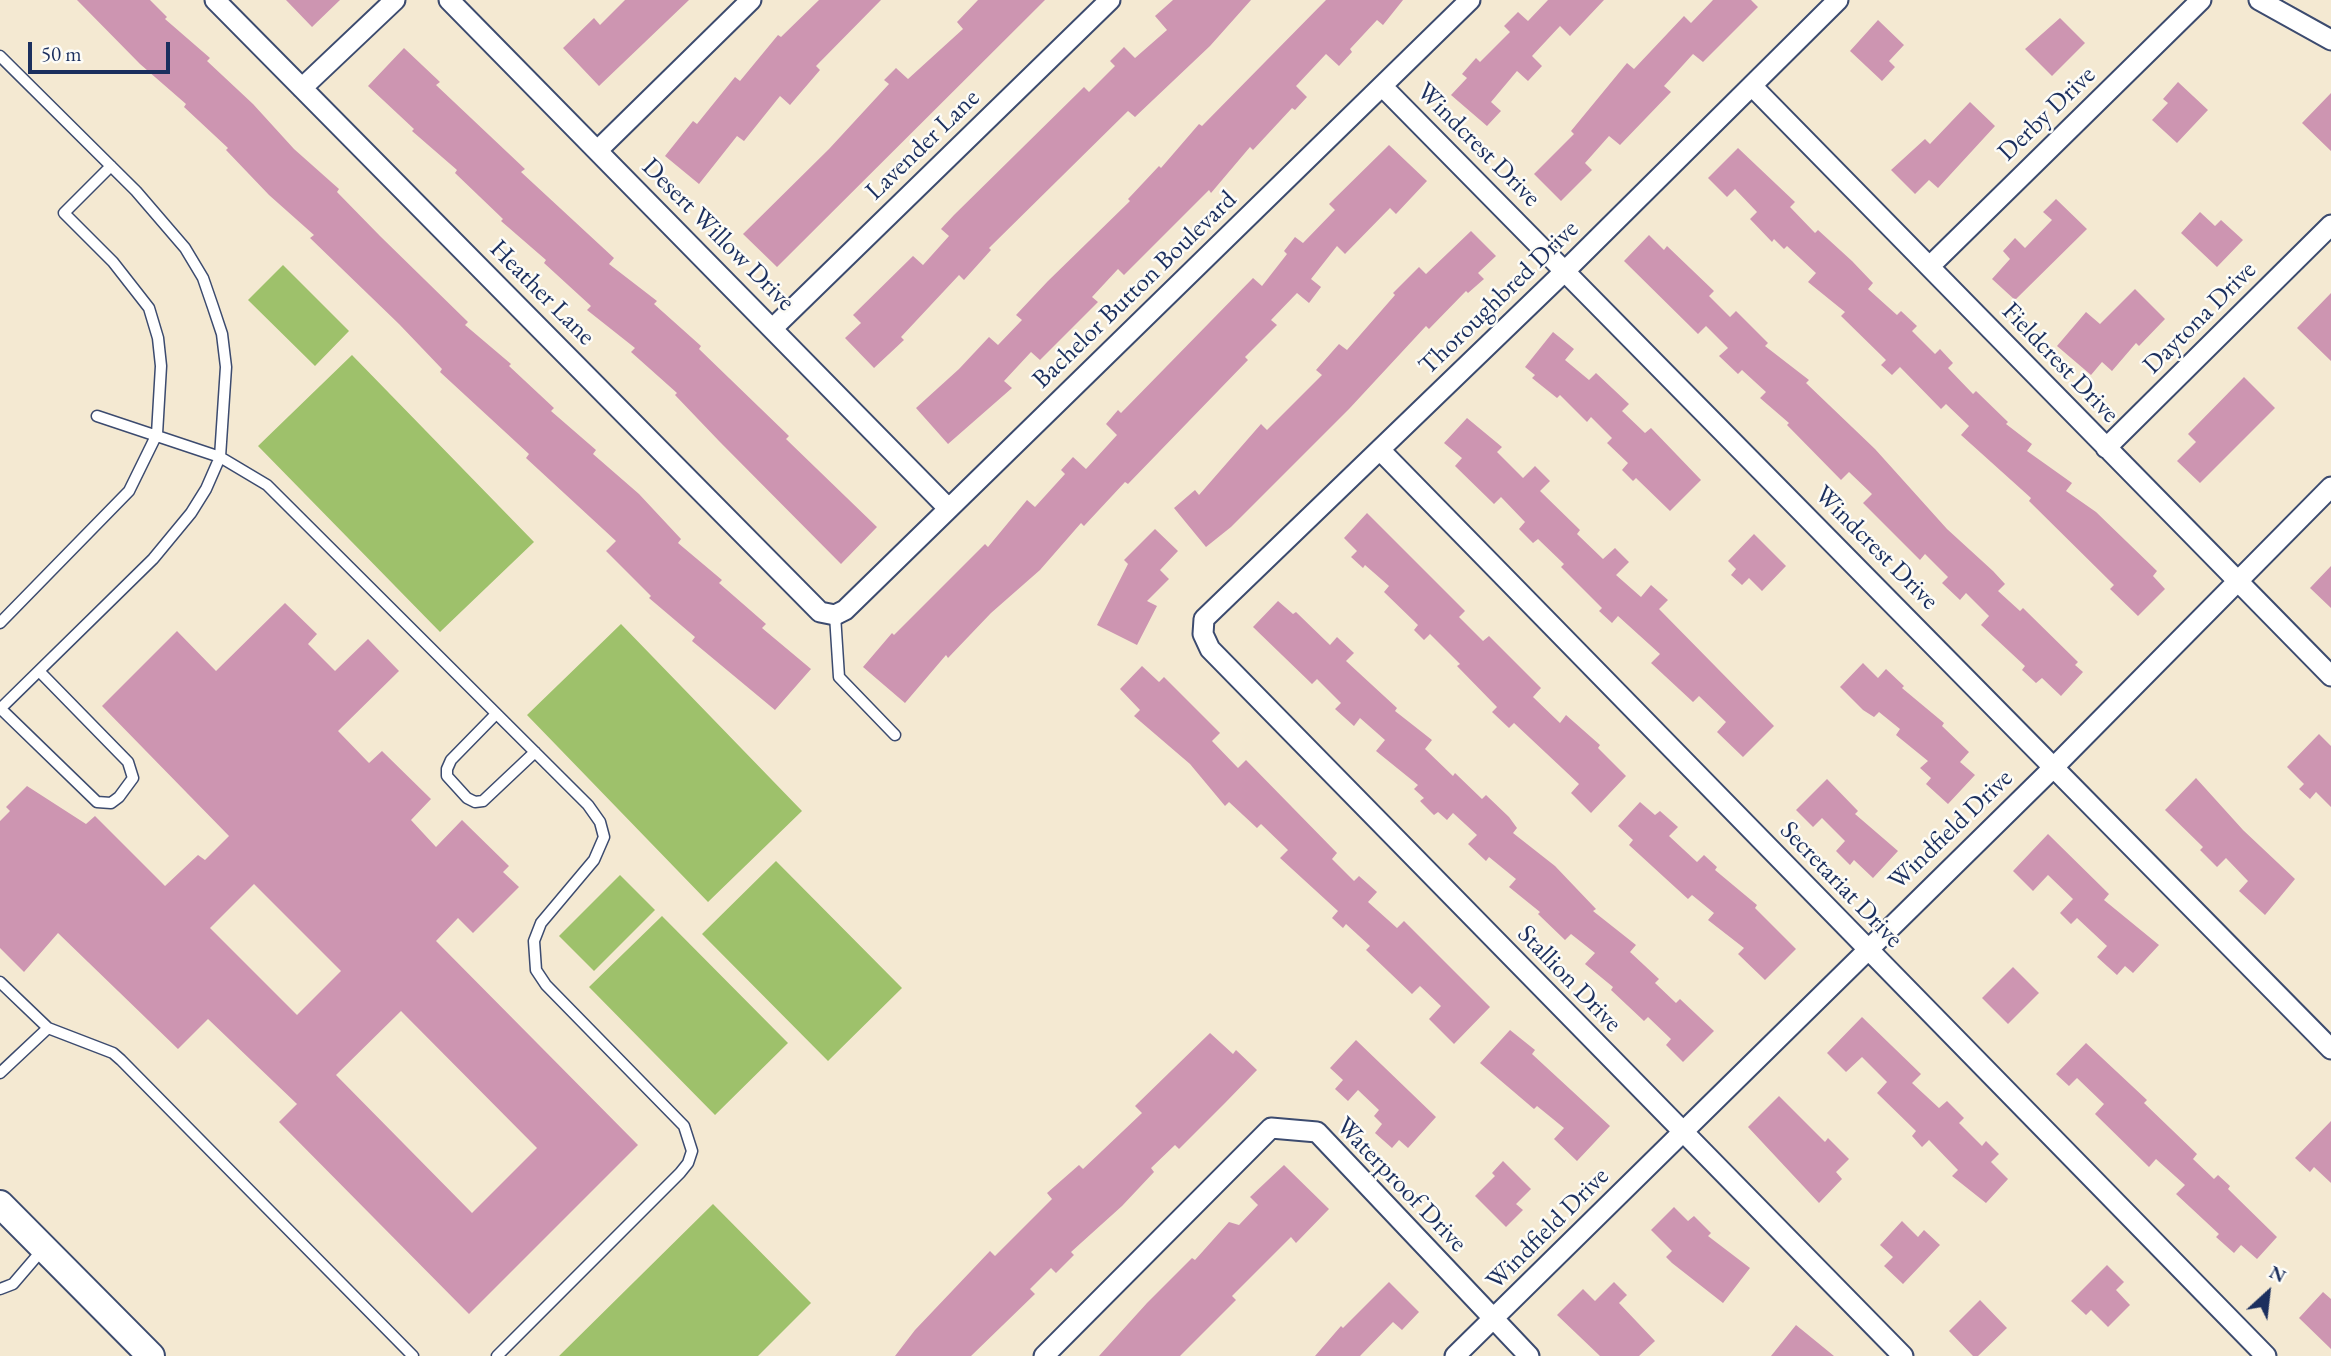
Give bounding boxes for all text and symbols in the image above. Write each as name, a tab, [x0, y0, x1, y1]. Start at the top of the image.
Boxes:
scale bar	[32, 28, 173, 72]
text: 50 m	[41, 40, 82, 67]
street label: Derby Drive	[1992, 60, 2102, 168]
street label: Windcrest Drive	[1409, 76, 1547, 214]
street label: Lavender Lane	[860, 83, 986, 207]
street label: Desert Willow Drive	[635, 152, 801, 318]
street label: Bachelor Button Boulevard	[1027, 185, 1243, 395]
street label: Thoroughbred Drive	[1413, 214, 1585, 382]
street label: Heather Lane	[483, 234, 601, 352]
street label: Daytona Drive	[2137, 255, 2263, 381]
street label: Fieldcrest Drive	[1995, 296, 2125, 430]
street label: Windcrest Drive	[1807, 479, 1945, 617]
street label: Windfield Drive	[1883, 763, 2019, 897]
street label: Secretariat Drive	[1773, 815, 1909, 955]
street label: Stallion Drive	[1510, 919, 1628, 1039]
street label: Waterproof Drive	[1329, 1111, 1473, 1259]
street label: Windfield Drive	[1480, 1161, 1616, 1297]
north arrow	[2233, 1258, 2303, 1328]
text: N	[2265, 1259, 2290, 1288]

